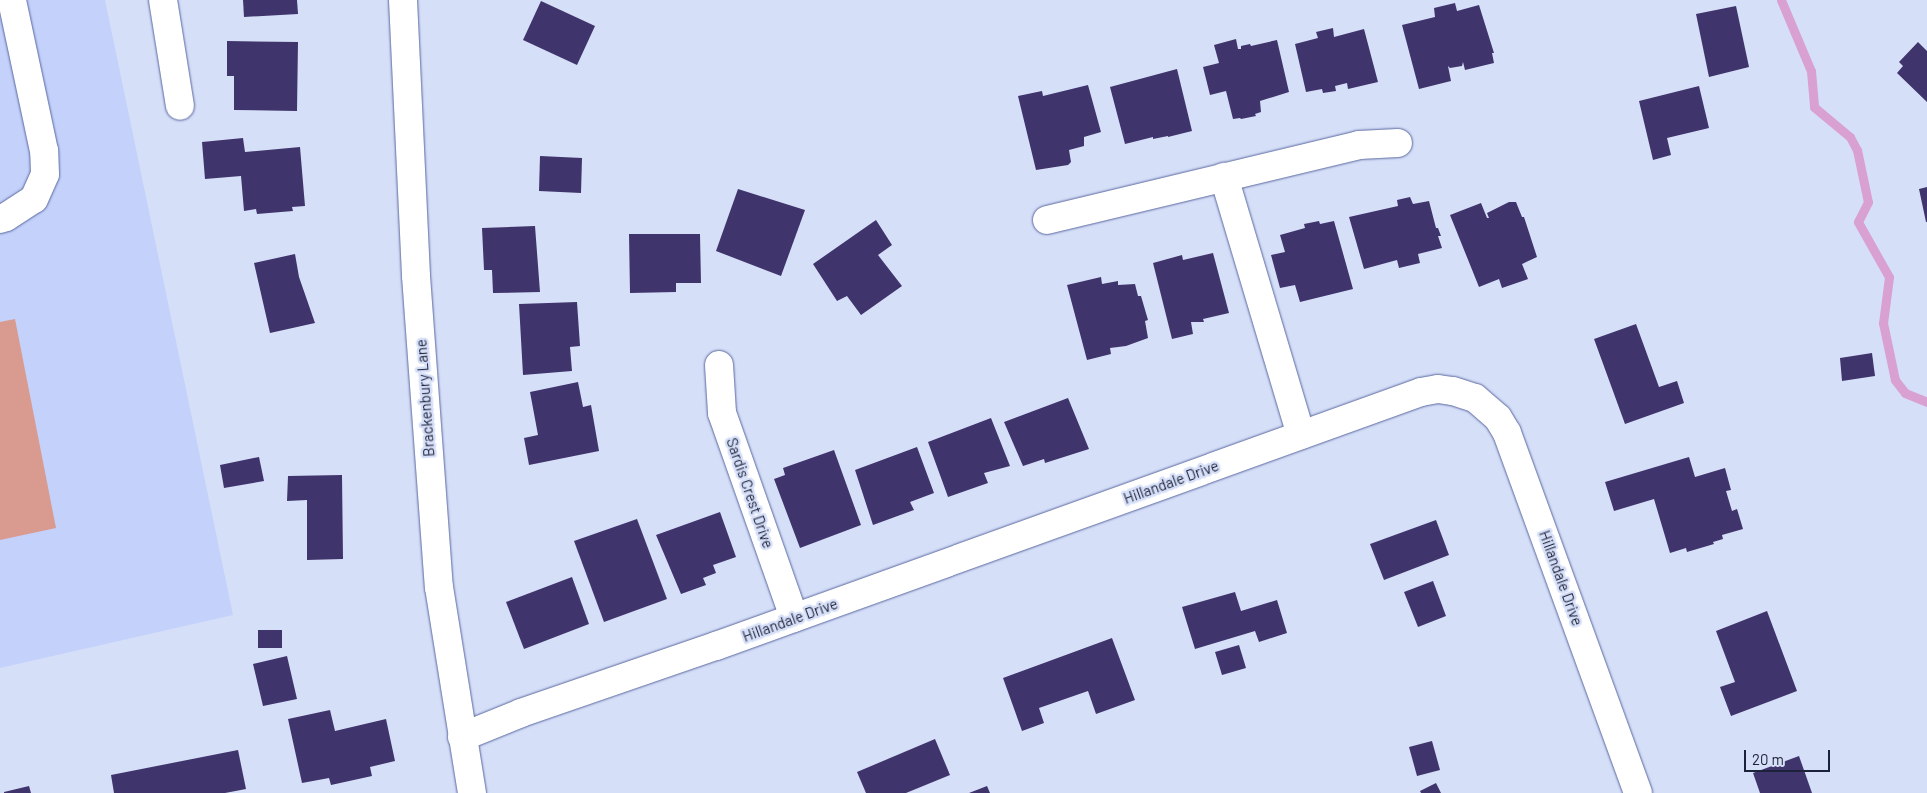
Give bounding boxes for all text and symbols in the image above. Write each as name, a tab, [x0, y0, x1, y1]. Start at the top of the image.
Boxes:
street label: Brackenbury Lane	[412, 339, 438, 457]
street label: Sardis Crest Drive	[723, 435, 777, 551]
street label: Hillandale Drive	[1121, 456, 1221, 508]
street label: Hillandale Drive	[1535, 528, 1587, 628]
street label: Hillandale Drive	[740, 594, 840, 646]
scale bar	[1747, 740, 1833, 772]
text: 20 m	[1752, 750, 1784, 768]

